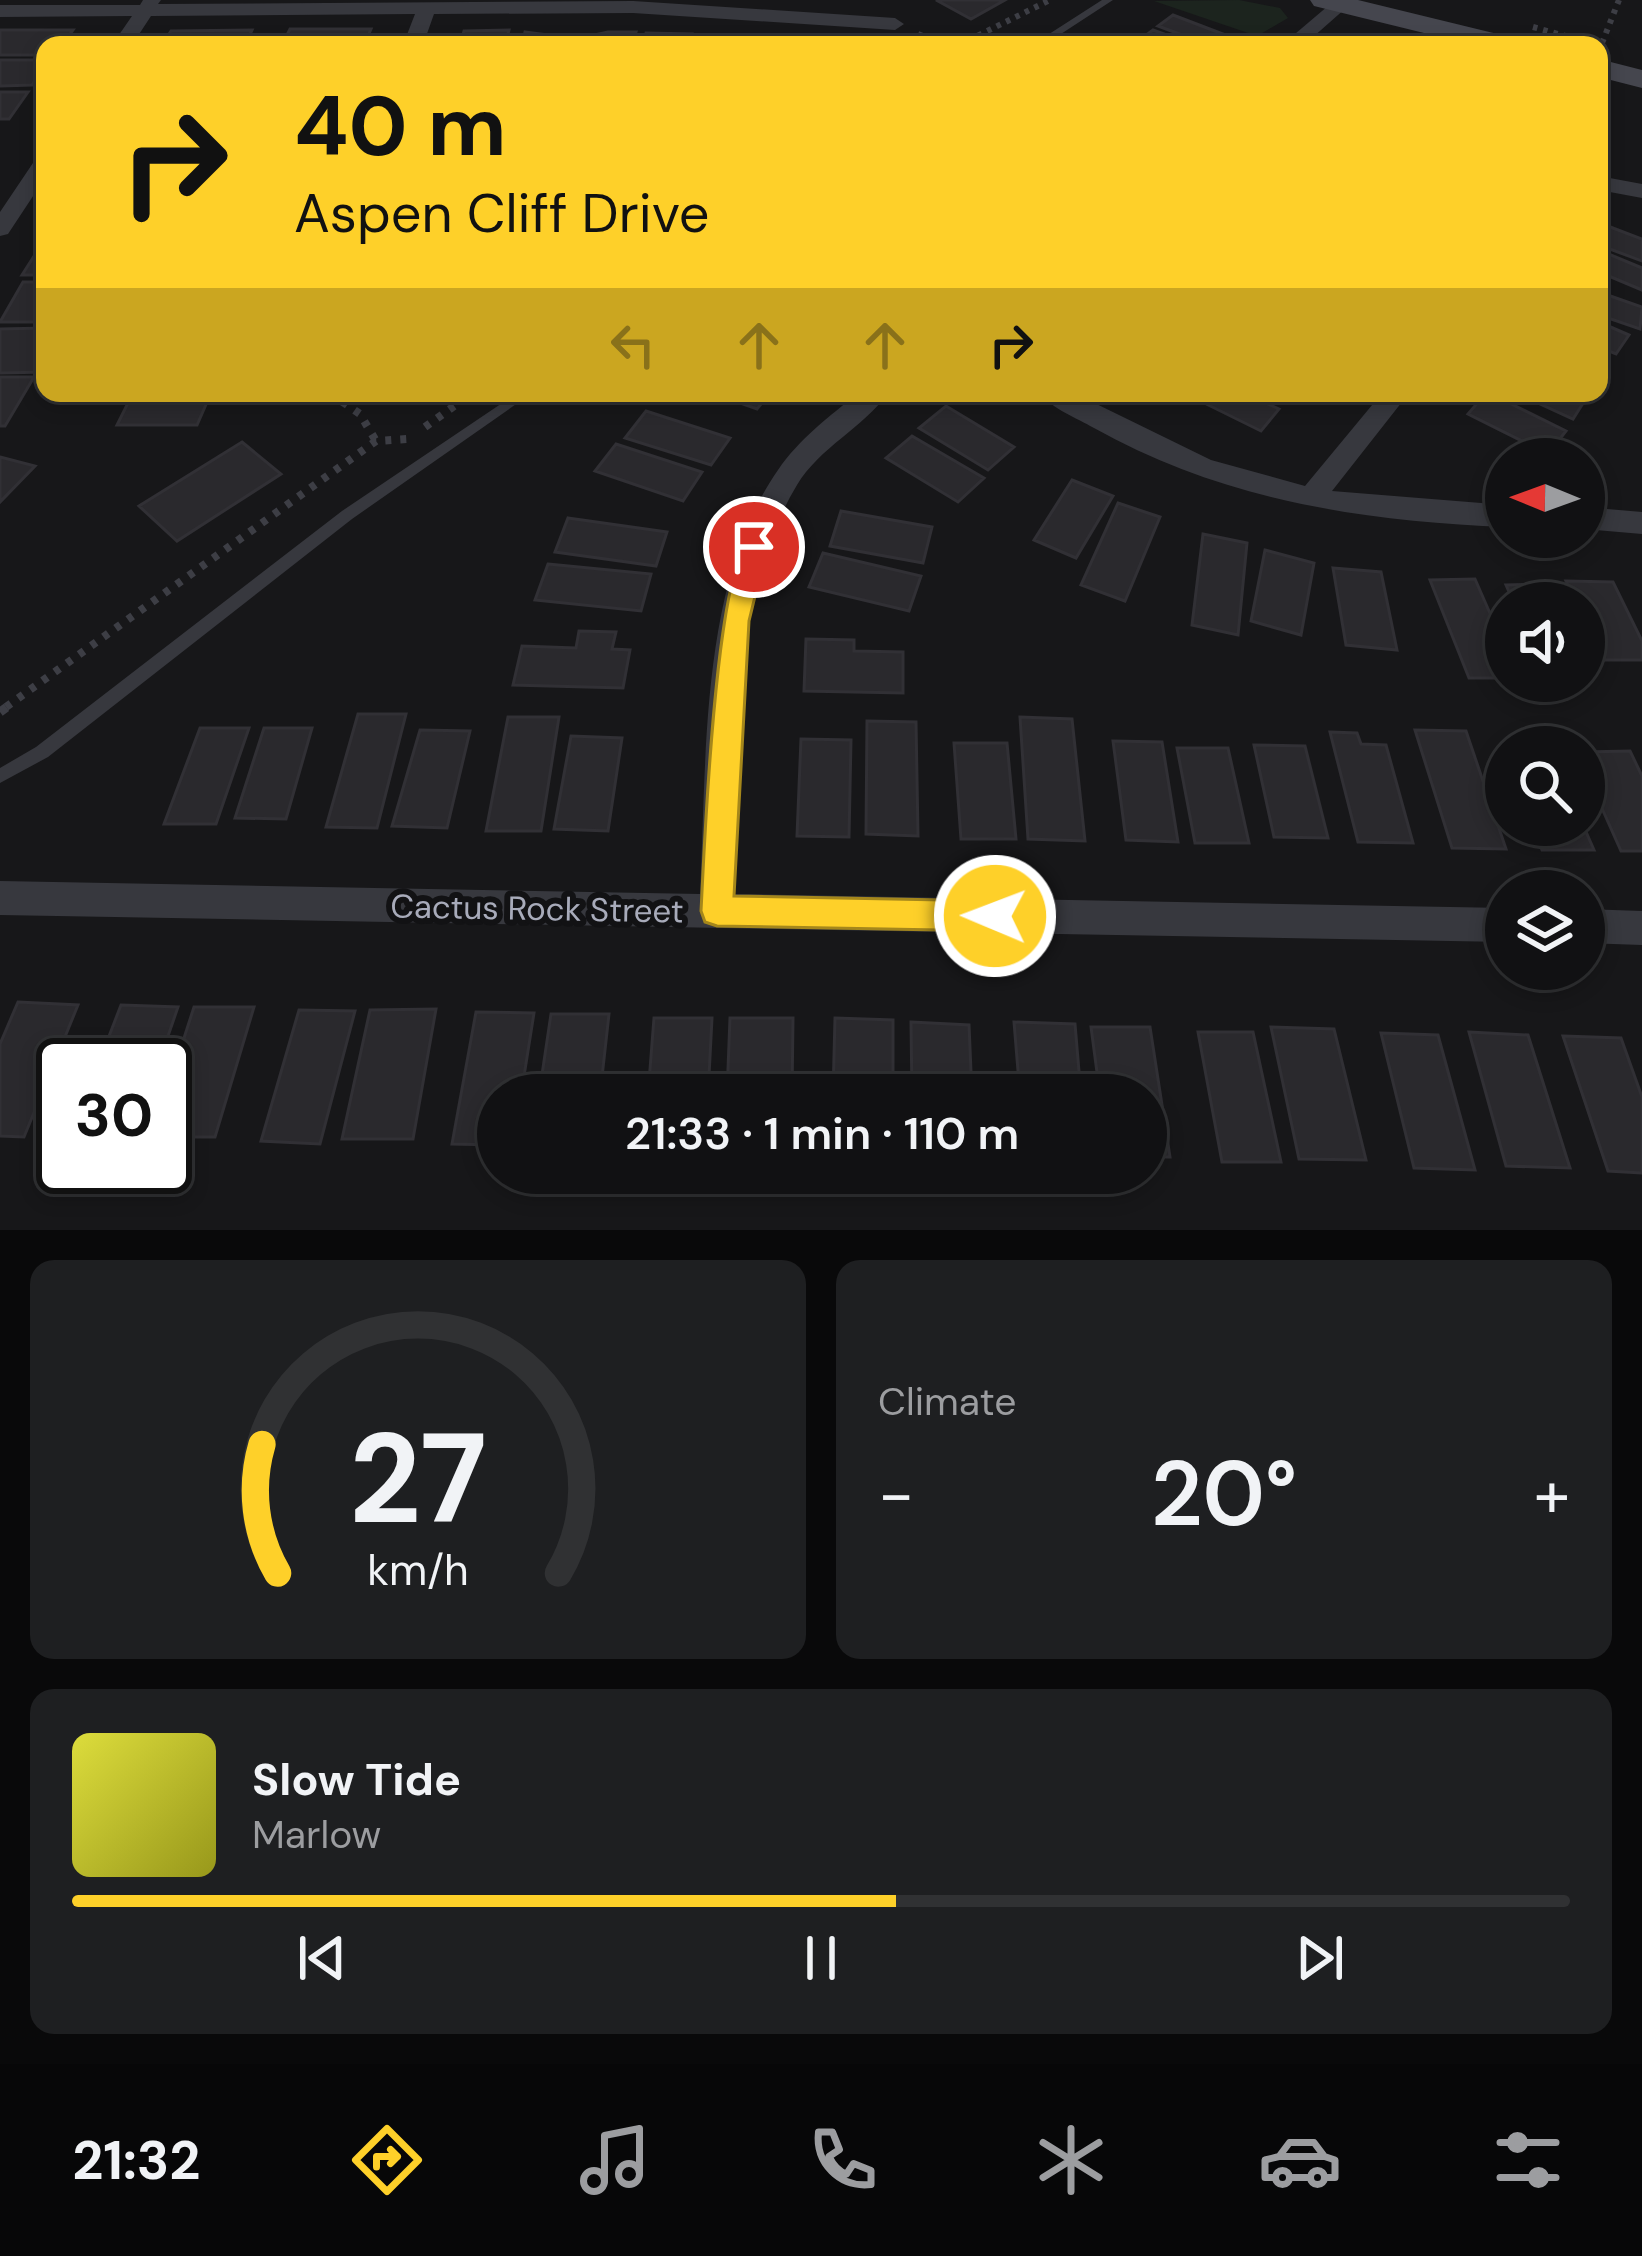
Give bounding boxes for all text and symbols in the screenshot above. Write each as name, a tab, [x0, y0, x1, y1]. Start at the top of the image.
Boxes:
text: 40 m	[294, 72, 507, 181]
icon: right	[96, 84, 252, 240]
text: Aspen Cliff Drive	[294, 178, 709, 249]
icon: left	[600, 312, 666, 378]
icon: ahead	[726, 312, 792, 378]
icon: ahead	[852, 312, 918, 378]
icon: right	[978, 312, 1044, 378]
north arrow	[1485, 438, 1605, 558]
map controls	[1485, 438, 1605, 990]
pin	[703, 496, 805, 598]
icon: arrive	[721, 514, 787, 580]
button: sound	[1485, 582, 1605, 702]
button: search	[1485, 726, 1605, 846]
position arrow	[932, 853, 1058, 979]
button: layers	[1485, 870, 1605, 990]
street label: Cactus Rock Street	[390, 884, 684, 933]
speed limit sign: 30	[36, 1038, 192, 1194]
text: 21:33 · 1 min · 110 m	[625, 1104, 1019, 1163]
text: Climate	[878, 1376, 1016, 1427]
text: 27	[349, 1398, 487, 1561]
text: 20°	[1151, 1436, 1297, 1553]
text: −	[878, 1452, 914, 1537]
text: +	[1534, 1452, 1570, 1537]
text: km/h	[367, 1541, 469, 1597]
text: Slow Tide	[252, 1750, 461, 1809]
text: Marlow	[252, 1809, 381, 1860]
icon: previous	[289, 1925, 355, 1991]
icon: pause	[788, 1925, 854, 1991]
icon: next	[1287, 1925, 1353, 1991]
icon: directions	[345, 2118, 429, 2202]
icon: music	[573, 2118, 657, 2202]
icon: phone	[801, 2118, 885, 2202]
icon: climate	[1029, 2118, 1113, 2202]
icon: car	[1258, 2118, 1342, 2202]
icon: filters	[1486, 2118, 1570, 2202]
text: 21:32	[72, 2125, 200, 2196]

